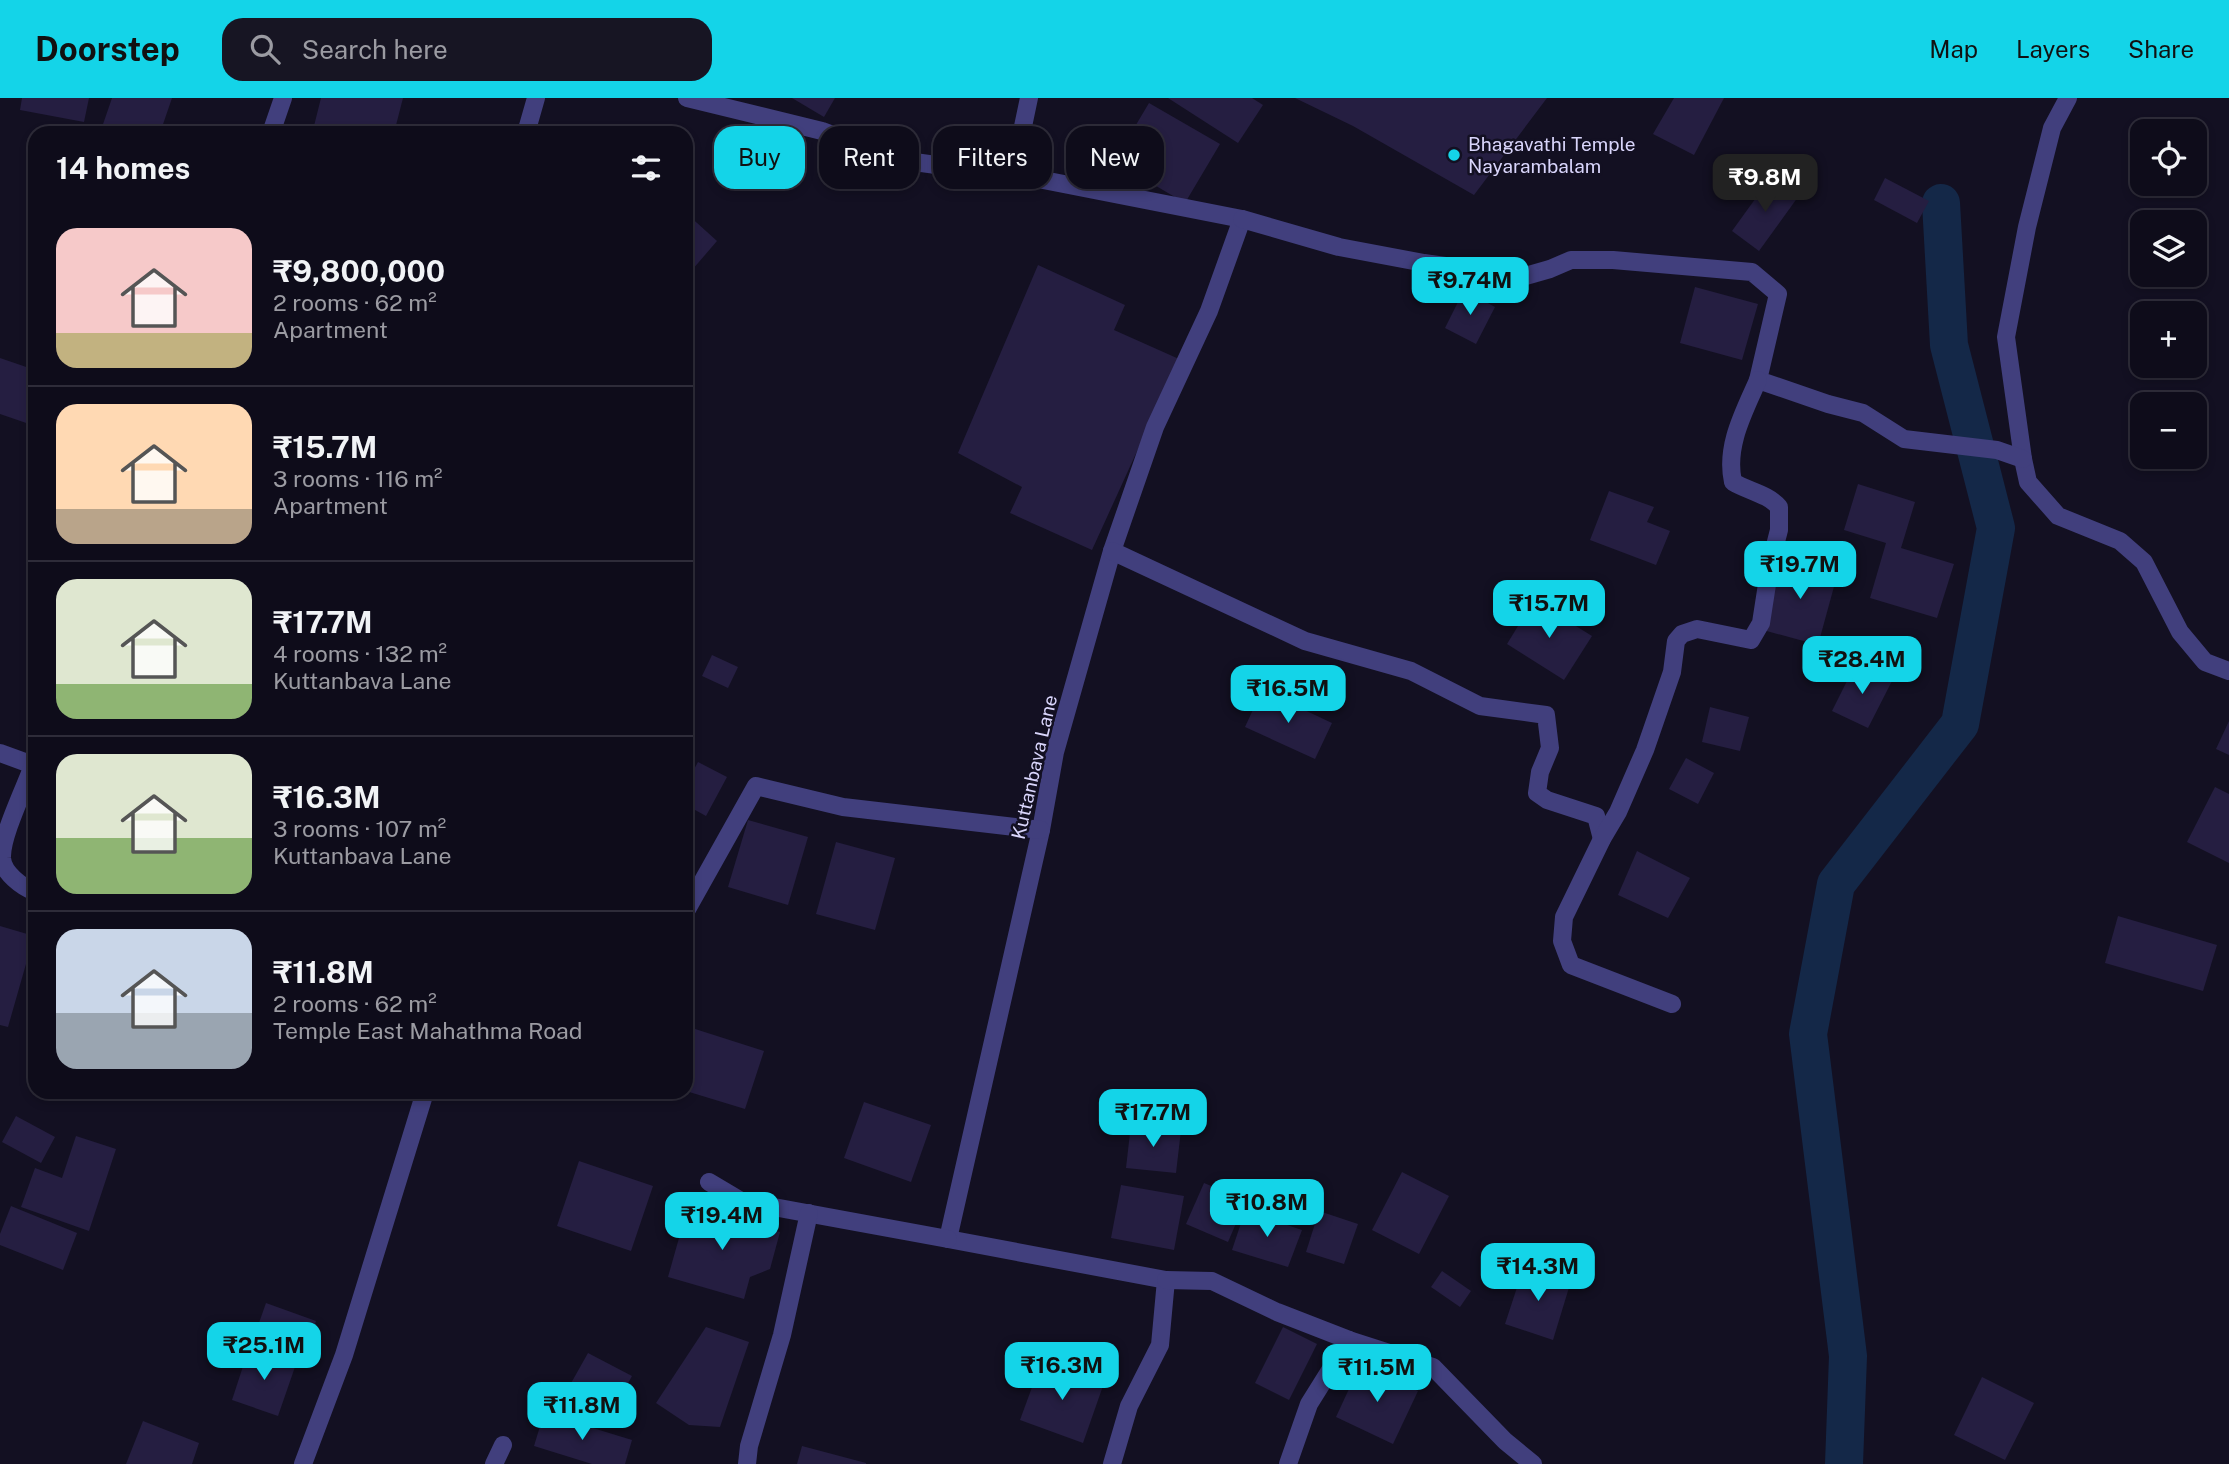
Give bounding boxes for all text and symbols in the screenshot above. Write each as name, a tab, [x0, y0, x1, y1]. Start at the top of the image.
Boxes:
search box	[222, 18, 712, 81]
text: Doorstep	[35, 30, 180, 68]
icon: search	[246, 30, 284, 68]
text: Search here	[302, 34, 448, 65]
text: Map	[1929, 35, 1978, 63]
text: Layers	[2016, 35, 2090, 63]
text: Share	[2128, 35, 2194, 63]
map controls	[2130, 119, 2207, 469]
button: locate	[2130, 119, 2207, 196]
chip: Buy	[714, 126, 805, 189]
chip: Rent	[819, 126, 919, 189]
chip: Filters	[933, 126, 1052, 189]
chip: New	[1066, 126, 1164, 189]
place label: Bhagavathi Temple Nayarambalam	[1468, 133, 1636, 177]
marker: Bhagavathi Temple Nayarambalam	[1446, 147, 1462, 163]
icon: filters	[627, 149, 665, 187]
text: 14 homes	[56, 150, 190, 186]
pin: ₹9.8M	[1716, 155, 1814, 214]
text: ₹9.8M	[1729, 163, 1801, 190]
button: layers	[2130, 210, 2207, 287]
text: ₹9,800,000	[273, 253, 445, 289]
icon: home	[112, 256, 196, 340]
pin: ₹9.74M	[1413, 258, 1527, 317]
text: ₹9.74M	[1428, 266, 1512, 293]
text: 2 rooms · 62 m²	[273, 289, 437, 316]
button: +	[2130, 301, 2207, 378]
text: Apartment	[273, 316, 388, 343]
button: −	[2130, 392, 2207, 469]
text: ₹15.7M	[273, 429, 377, 465]
icon: home	[112, 432, 196, 516]
text: 3 rooms · 116 m²	[273, 465, 443, 492]
text: Apartment	[273, 492, 388, 519]
pin: ₹19.7M	[1743, 542, 1857, 601]
text: ₹19.7M	[1760, 550, 1840, 577]
pin: ₹15.7M	[1492, 580, 1606, 640]
text: ₹15.7M	[1509, 589, 1589, 616]
text: ₹17.7M	[273, 604, 372, 640]
icon: home	[112, 607, 196, 691]
pin: ₹28.4M	[1805, 636, 1919, 696]
text: 4 rooms · 132 m²	[273, 640, 447, 667]
text: ₹28.4M	[1818, 645, 1906, 672]
pin: ₹16.5M	[1231, 666, 1345, 725]
text: Kuttanbava Lane	[273, 667, 451, 694]
text: ₹16.5M	[1247, 674, 1329, 701]
street label: Kuttanbava Lane	[1007, 693, 1061, 841]
text: ₹16.3M	[273, 779, 381, 815]
icon: home	[112, 782, 196, 866]
text: 3 rooms · 107 m²	[273, 815, 446, 842]
text: Kuttanbava Lane	[273, 842, 451, 869]
text: ₹11.8M	[273, 954, 374, 990]
icon: home	[112, 957, 196, 1041]
text: 2 rooms · 62 m²	[273, 990, 437, 1017]
text: Temple East Mahathma Road	[273, 1017, 582, 1044]
pin: ₹17.7M	[1096, 1090, 1210, 1149]
text: ₹17.7M	[1115, 1098, 1191, 1125]
pin: ₹10.8M	[1210, 1180, 1324, 1239]
text: ₹10.8M	[1226, 1188, 1308, 1215]
pin: ₹19.4M	[665, 1192, 779, 1252]
text: ₹19.4M	[681, 1201, 763, 1228]
pin: ₹14.3M	[1481, 1244, 1595, 1303]
text: ₹14.3M	[1497, 1252, 1579, 1279]
pin: ₹25.1M	[207, 1322, 321, 1382]
text: ₹25.1M	[223, 1331, 305, 1358]
pin: ₹16.3M	[1005, 1342, 1119, 1402]
pin: ₹11.5M	[1320, 1344, 1434, 1404]
text: ₹16.3M	[1021, 1351, 1103, 1378]
text: ₹11.5M	[1338, 1353, 1416, 1380]
pin: ₹11.8M	[525, 1382, 639, 1442]
text: ₹11.8M	[543, 1391, 621, 1418]

